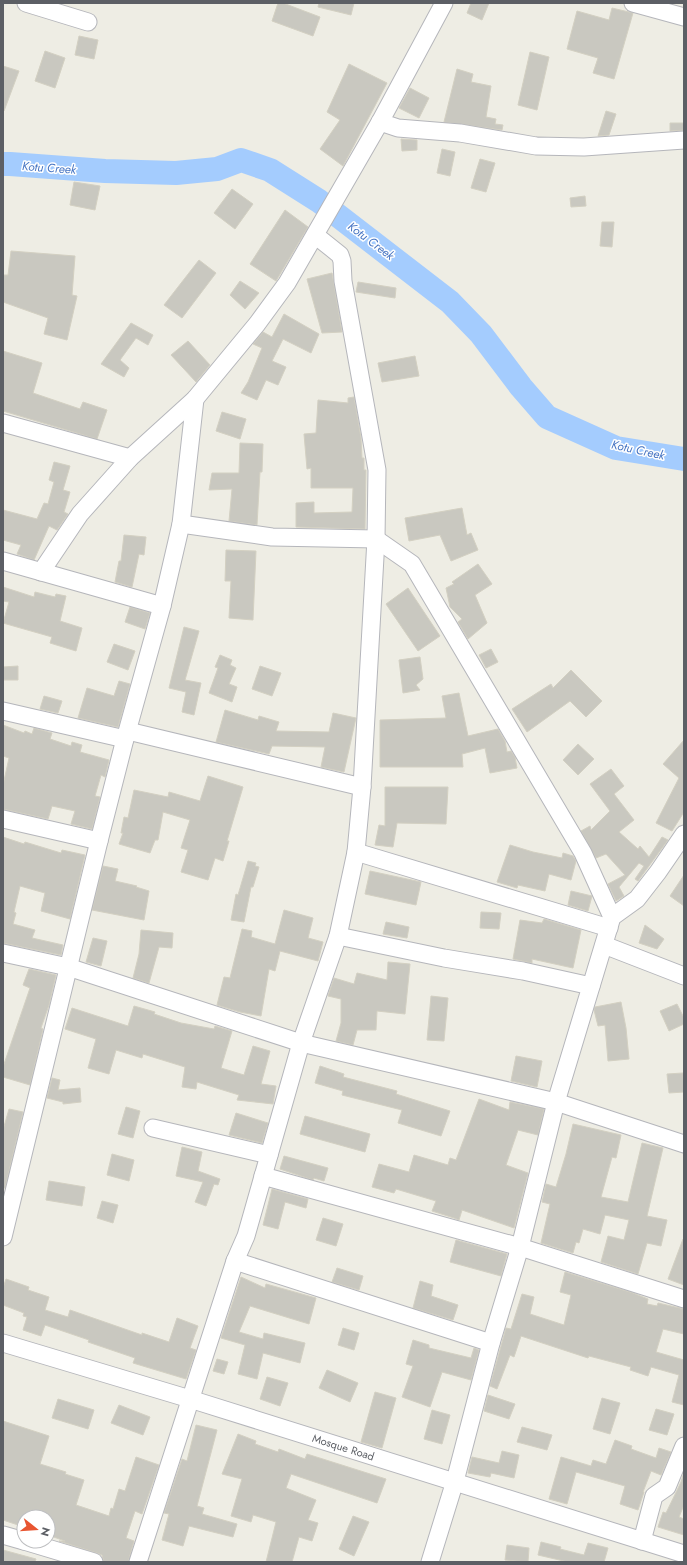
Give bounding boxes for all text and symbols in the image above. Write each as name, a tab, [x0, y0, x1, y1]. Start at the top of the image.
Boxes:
water label: Kotu Creek	[21, 157, 77, 179]
water label: Kotu Creek	[344, 218, 399, 265]
water label: Kotu Creek	[610, 436, 667, 465]
street label: Mosque Road	[310, 1430, 376, 1464]
north arrow	[16, 1509, 56, 1549]
text: N	[37, 1525, 54, 1538]

